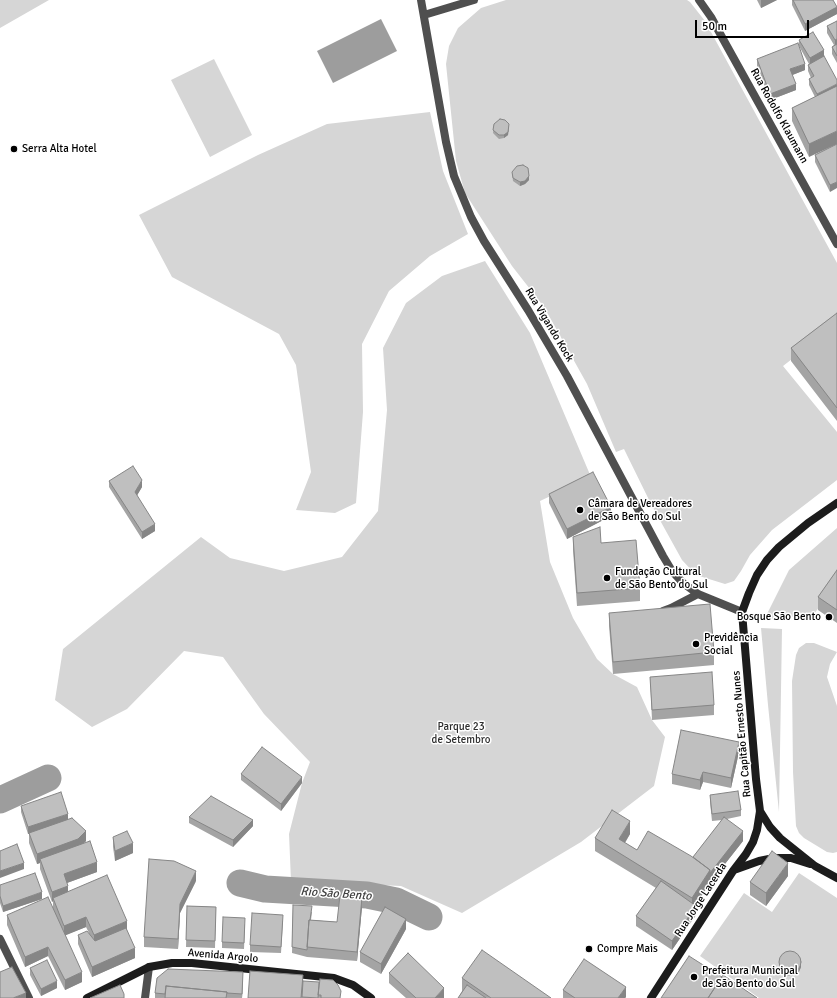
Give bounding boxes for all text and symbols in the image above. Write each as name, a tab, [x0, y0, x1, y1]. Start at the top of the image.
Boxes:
scale bar	[697, 12, 811, 38]
text: 50 m	[702, 19, 727, 34]
street label: Rua Rodolfo Klaumann	[747, 66, 811, 166]
place label: Serra Alta Hotel	[22, 142, 97, 156]
marker: Serra Alta Hotel	[9, 144, 19, 154]
street label: Rua Vigando Kock	[522, 286, 576, 364]
place label: Câmara de Vereadores de São Bento do Sul	[588, 497, 692, 523]
marker: Câmara de Vereadores de São Bento do Sul	[575, 505, 585, 515]
place label: Fundação Cultural de São Bento do Sul	[615, 565, 708, 591]
marker: Fundação Cultural de São Bento do Sul	[602, 573, 612, 583]
place label: Bosque São Bento	[737, 610, 821, 624]
marker: Bosque São Bento	[824, 612, 834, 622]
place label: Previdência Social	[704, 631, 758, 657]
marker: Previdência Social	[691, 639, 701, 649]
street label: Rua Capitão Ernesto Nunes	[730, 670, 754, 798]
park label: Parque 23 de Setembro	[432, 720, 490, 746]
street label: Rua Jorge Lacerda	[672, 860, 730, 940]
water label: Rio São Bento	[300, 884, 372, 904]
place label: Compre Mais	[597, 942, 658, 956]
marker: Compre Mais	[584, 944, 594, 954]
street label: Avenida Argolo	[187, 946, 259, 966]
place label: Prefeitura Municipal de São Bento do Sul	[702, 964, 798, 990]
marker: Prefeitura Municipal de São Bento do Sul	[689, 972, 699, 982]

